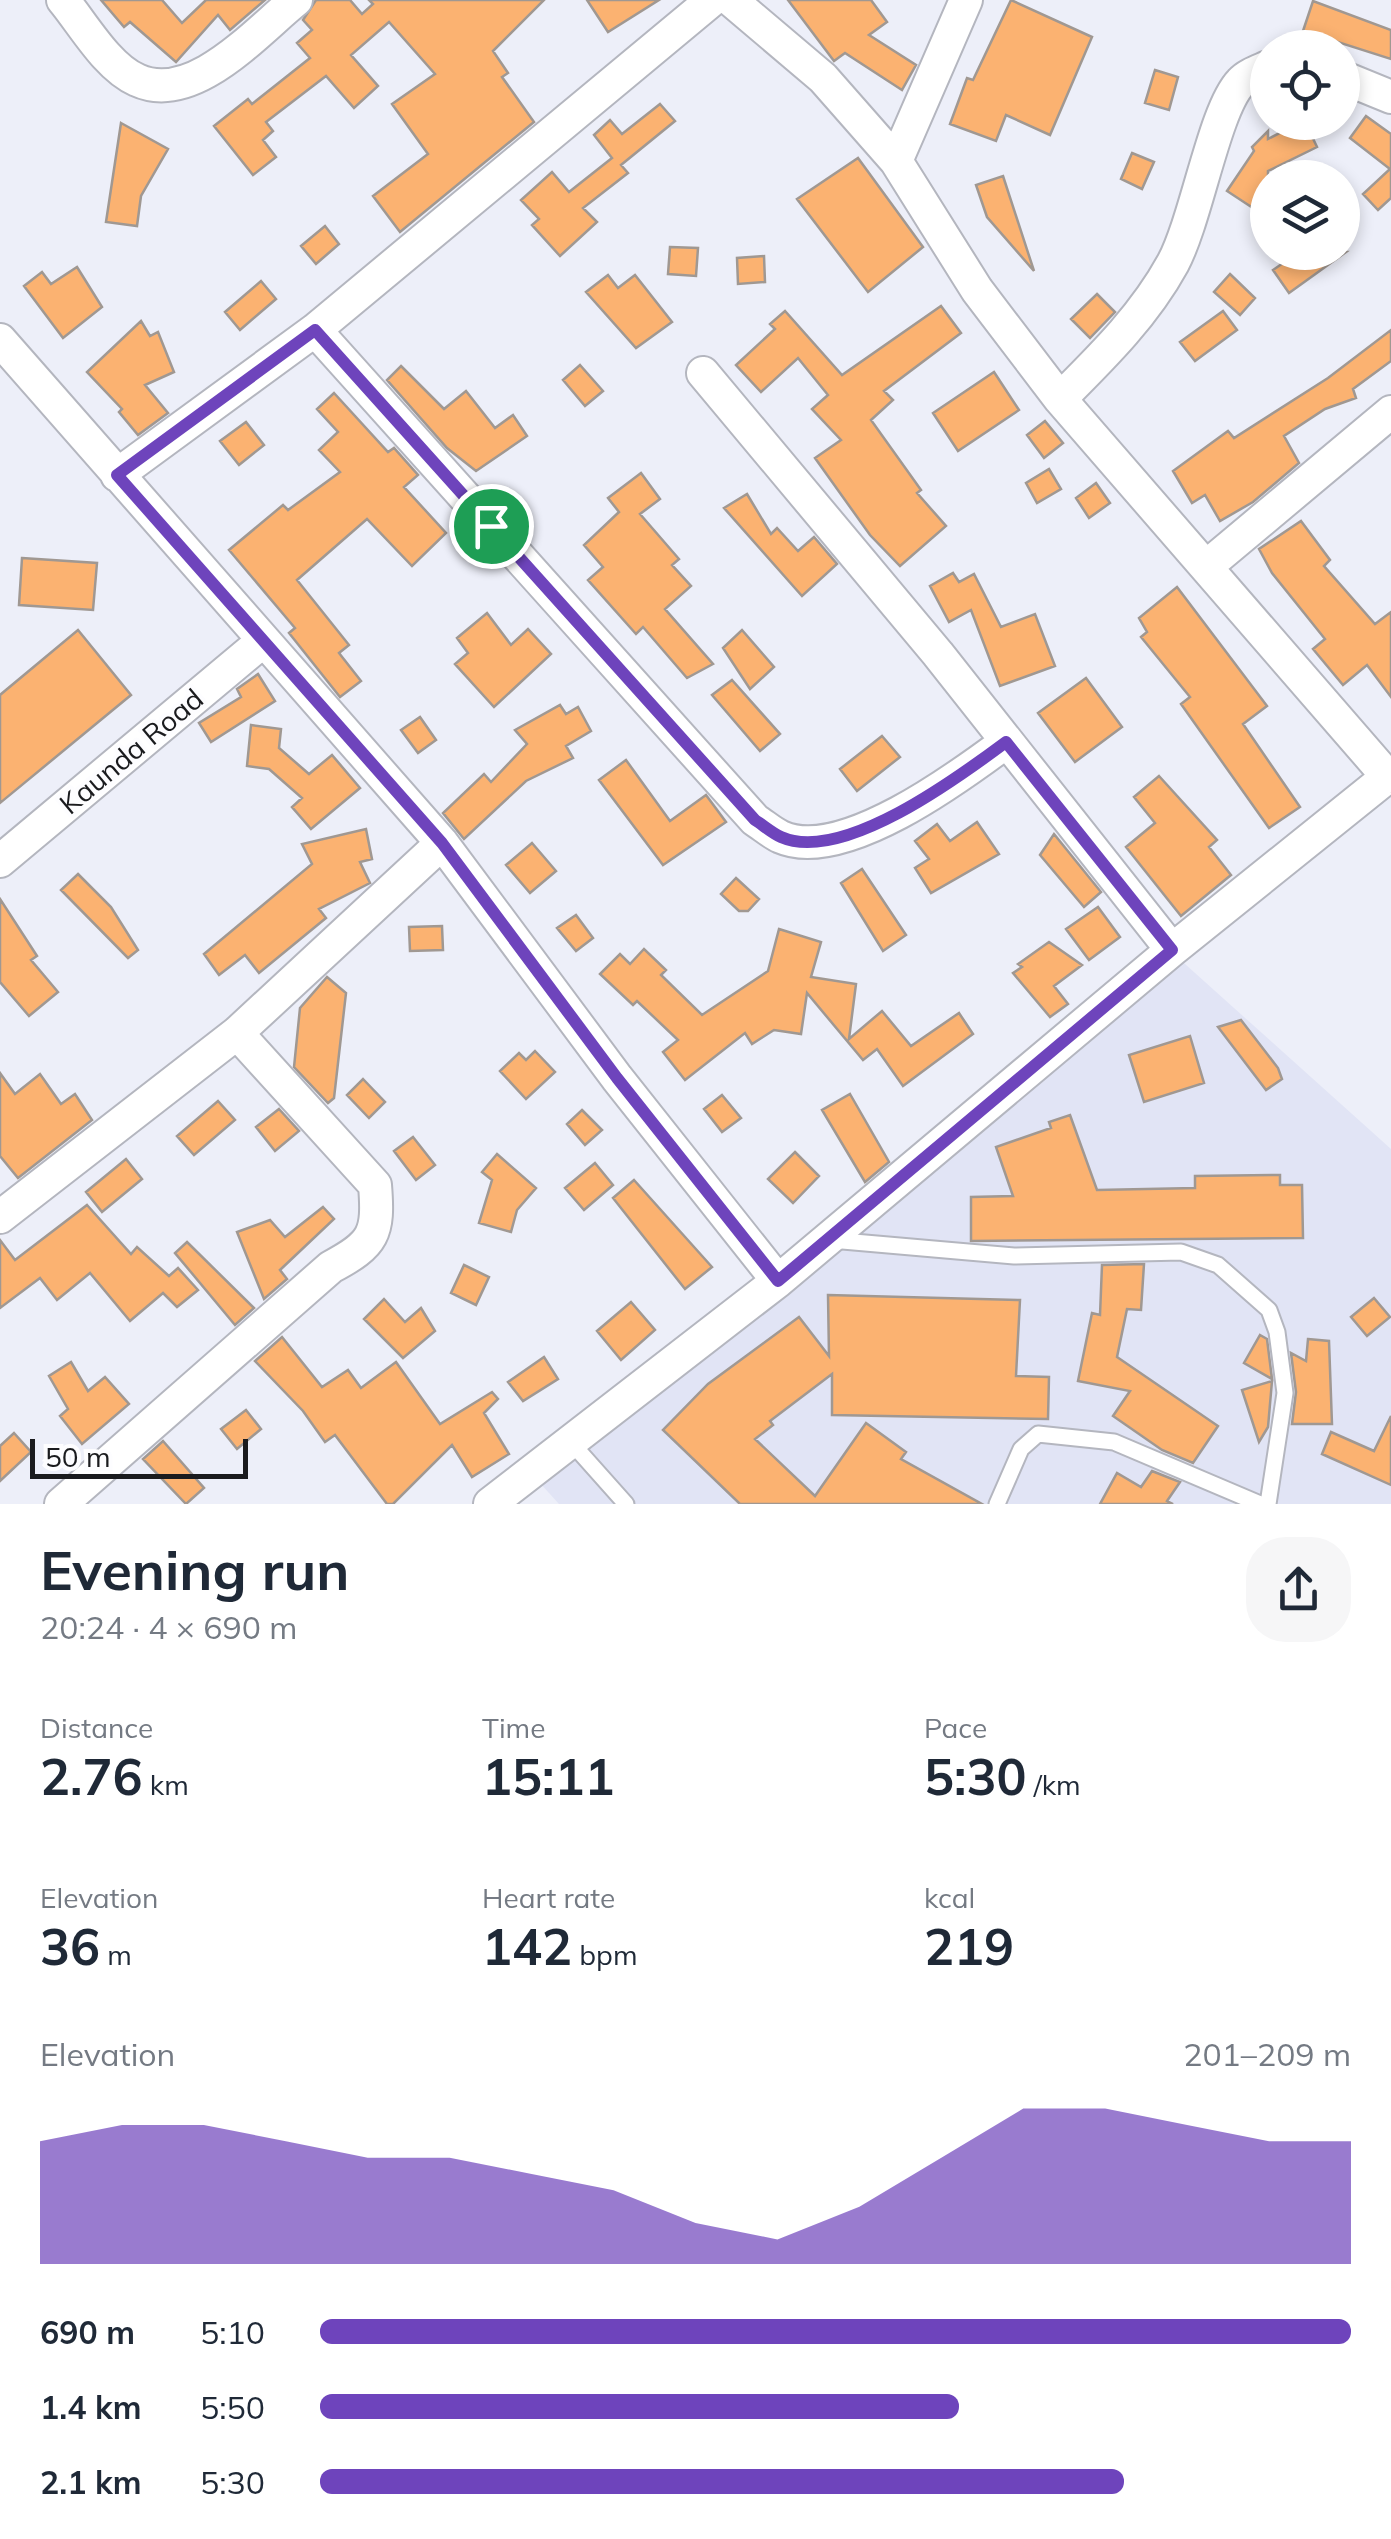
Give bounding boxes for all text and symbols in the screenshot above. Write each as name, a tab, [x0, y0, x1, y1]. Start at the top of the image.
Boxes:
map controls	[1250, 30, 1360, 270]
button: locate	[1250, 30, 1360, 140]
button: layers	[1250, 160, 1360, 270]
pin	[449, 484, 534, 569]
icon: arrive	[464, 499, 519, 554]
street label: Kaunda Road	[52, 681, 210, 821]
scale bar	[30, 1434, 248, 1478]
text: 50 m	[45, 1439, 111, 1474]
text: Evening run	[40, 1535, 349, 1604]
button: share	[1246, 1537, 1351, 1642]
text: 20:24 · 4 × 690 m	[40, 1607, 297, 1647]
text: Distance	[40, 1710, 153, 1745]
text: Time	[482, 1710, 545, 1745]
text: Pace	[924, 1710, 987, 1745]
text: 2.76	[40, 1745, 142, 1808]
text: 15:11	[482, 1745, 614, 1808]
text: 5:30	[924, 1745, 1026, 1808]
text: km	[142, 1767, 189, 1802]
text: /km	[1026, 1767, 1081, 1802]
text: Elevation	[40, 1880, 158, 1915]
text: Heart rate	[482, 1880, 615, 1915]
text: kcal	[924, 1880, 975, 1915]
text: 36	[40, 1915, 100, 1978]
text: 142	[482, 1915, 572, 1978]
text: 219	[924, 1915, 1014, 1978]
text: m	[100, 1937, 132, 1972]
text: bpm	[572, 1937, 638, 1972]
text: Elevation	[40, 2034, 175, 2074]
text: 201–209 m	[1183, 2034, 1351, 2074]
text: 690 m	[40, 2312, 135, 2352]
text: 5:10	[200, 2312, 265, 2352]
text: 1.4 km	[40, 2387, 142, 2427]
text: 5:50	[200, 2387, 265, 2427]
text: 2.1 km	[40, 2462, 142, 2502]
text: 5:30	[200, 2462, 265, 2502]

